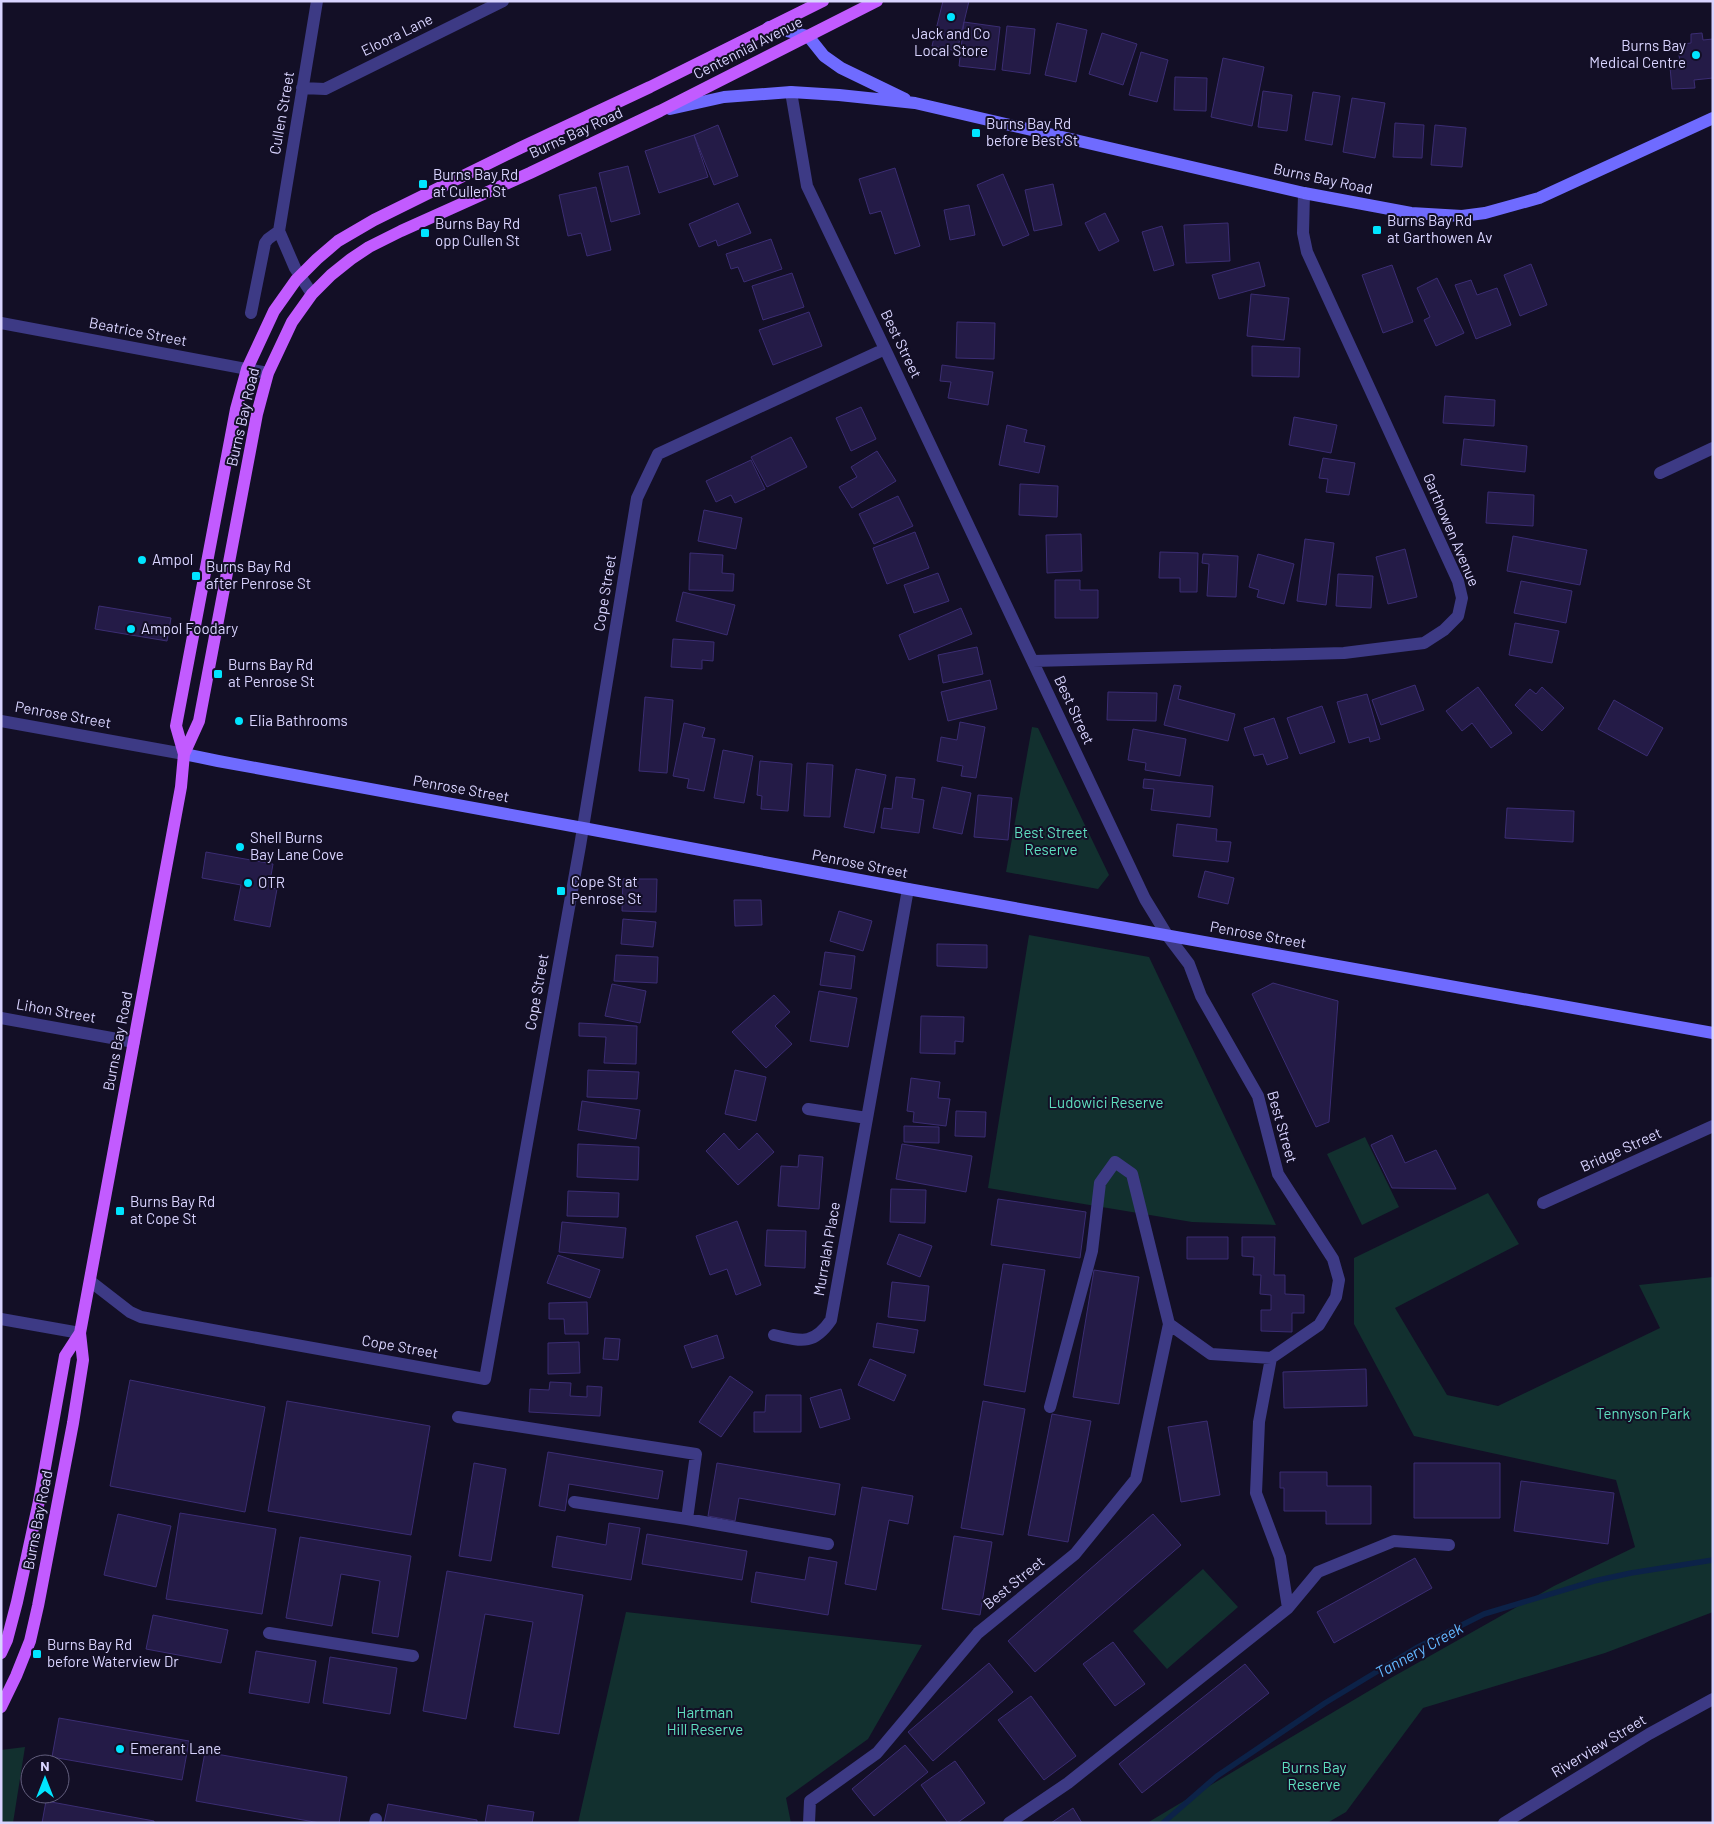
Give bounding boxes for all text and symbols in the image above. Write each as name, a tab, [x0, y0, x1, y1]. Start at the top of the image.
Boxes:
street label: Eloora Lane	[358, 9, 435, 59]
marker: Jack and Co Local Store	[945, 11, 957, 23]
street label: Centennial Avenue	[690, 12, 805, 82]
place label: Jack and Co Local Store	[912, 24, 990, 59]
place label: Burns Bay Medical Centre	[1589, 36, 1686, 71]
marker: Burns Bay Medical Centre	[1690, 49, 1702, 61]
street label: Cullen Street	[265, 70, 297, 156]
street label: Burns Bay Road	[526, 103, 625, 162]
place label: Burns Bay Rd before Best St	[986, 114, 1078, 149]
marker: Burns Bay Rd before Best St	[970, 127, 982, 139]
street label: Burns Bay Road	[1272, 159, 1374, 197]
place label: Burns Bay Rd at Cullen St	[433, 165, 518, 200]
marker: Burns Bay Rd at Cullen St	[417, 178, 429, 190]
place label: Burns Bay Rd at Garthowen Av	[1387, 211, 1492, 246]
place label: Burns Bay Rd opp Cullen St	[435, 214, 520, 249]
marker: Burns Bay Rd at Garthowen Av	[1371, 224, 1383, 236]
marker: Burns Bay Rd opp Cullen St	[419, 227, 431, 239]
street label: Best Street	[878, 306, 926, 381]
street label: Beatrice Street	[88, 313, 189, 349]
street label: Burns Bay Road	[222, 366, 262, 468]
street label: Garthowen Avenue	[1420, 470, 1484, 589]
place label: Ampol	[152, 550, 193, 568]
street label: Cope Street	[589, 553, 619, 632]
marker: Ampol	[136, 554, 148, 566]
place label: Burns Bay Rd after Penrose St	[206, 557, 311, 592]
marker: Burns Bay Rd after Penrose St	[190, 570, 202, 582]
place label: Ampol Foodary	[141, 619, 238, 637]
marker: Ampol Foodary	[125, 623, 137, 635]
place label: Burns Bay Rd at Penrose St	[228, 655, 315, 690]
marker: Burns Bay Rd at Penrose St	[212, 668, 224, 680]
street label: Best Street	[1051, 672, 1099, 747]
street label: Penrose Street	[14, 697, 113, 731]
place label: Elia Bathrooms	[249, 711, 348, 729]
marker: Elia Bathrooms	[233, 715, 245, 727]
street label: Penrose Street	[412, 771, 511, 805]
park label: Best Street Reserve	[1014, 823, 1088, 858]
place label: Shell Burns Bay Lane Cove	[250, 828, 344, 863]
marker: Shell Burns Bay Lane Cove	[234, 841, 246, 853]
street label: Penrose Street	[811, 845, 910, 881]
place label: Cope St at Penrose St	[571, 872, 642, 907]
place label: OTR	[258, 873, 285, 891]
marker: OTR	[242, 877, 254, 889]
marker: Cope St at Penrose St	[555, 885, 567, 897]
street label: Penrose Street	[1209, 917, 1308, 951]
street label: Cope Street	[520, 952, 552, 1031]
street label: Burns Bay Road	[99, 990, 135, 1092]
street label: Lihon Street	[15, 994, 97, 1026]
street label: Best Street	[1264, 1089, 1302, 1165]
park label: Ludowici Reserve	[1049, 1093, 1163, 1111]
street label: Bridge Street	[1577, 1123, 1664, 1175]
place label: Burns Bay Rd at Cope St	[130, 1192, 215, 1227]
street label: Murralah Place	[809, 1200, 843, 1297]
marker: Burns Bay Rd at Cope St	[114, 1205, 126, 1217]
street label: Cope Street	[361, 1330, 440, 1362]
park label: Tennyson Park	[1596, 1404, 1690, 1422]
street label: Burns Bay Road	[19, 1469, 55, 1571]
street label: Best Street	[979, 1552, 1048, 1612]
water label: Tannery Creek	[1372, 1618, 1466, 1681]
place label: Burns Bay Rd before Waterview Dr	[47, 1635, 179, 1670]
marker: Burns Bay Rd before Waterview Dr	[31, 1648, 43, 1660]
park label: Hartman Hill Reserve	[667, 1703, 743, 1738]
street label: Riverview Street	[1548, 1710, 1649, 1780]
place label: Emerant Lane	[130, 1739, 221, 1757]
marker: Emerant Lane	[114, 1743, 126, 1755]
north arrow	[20, 1754, 70, 1804]
text: N	[40, 1757, 50, 1774]
park label: Burns Bay Reserve	[1282, 1758, 1346, 1793]

